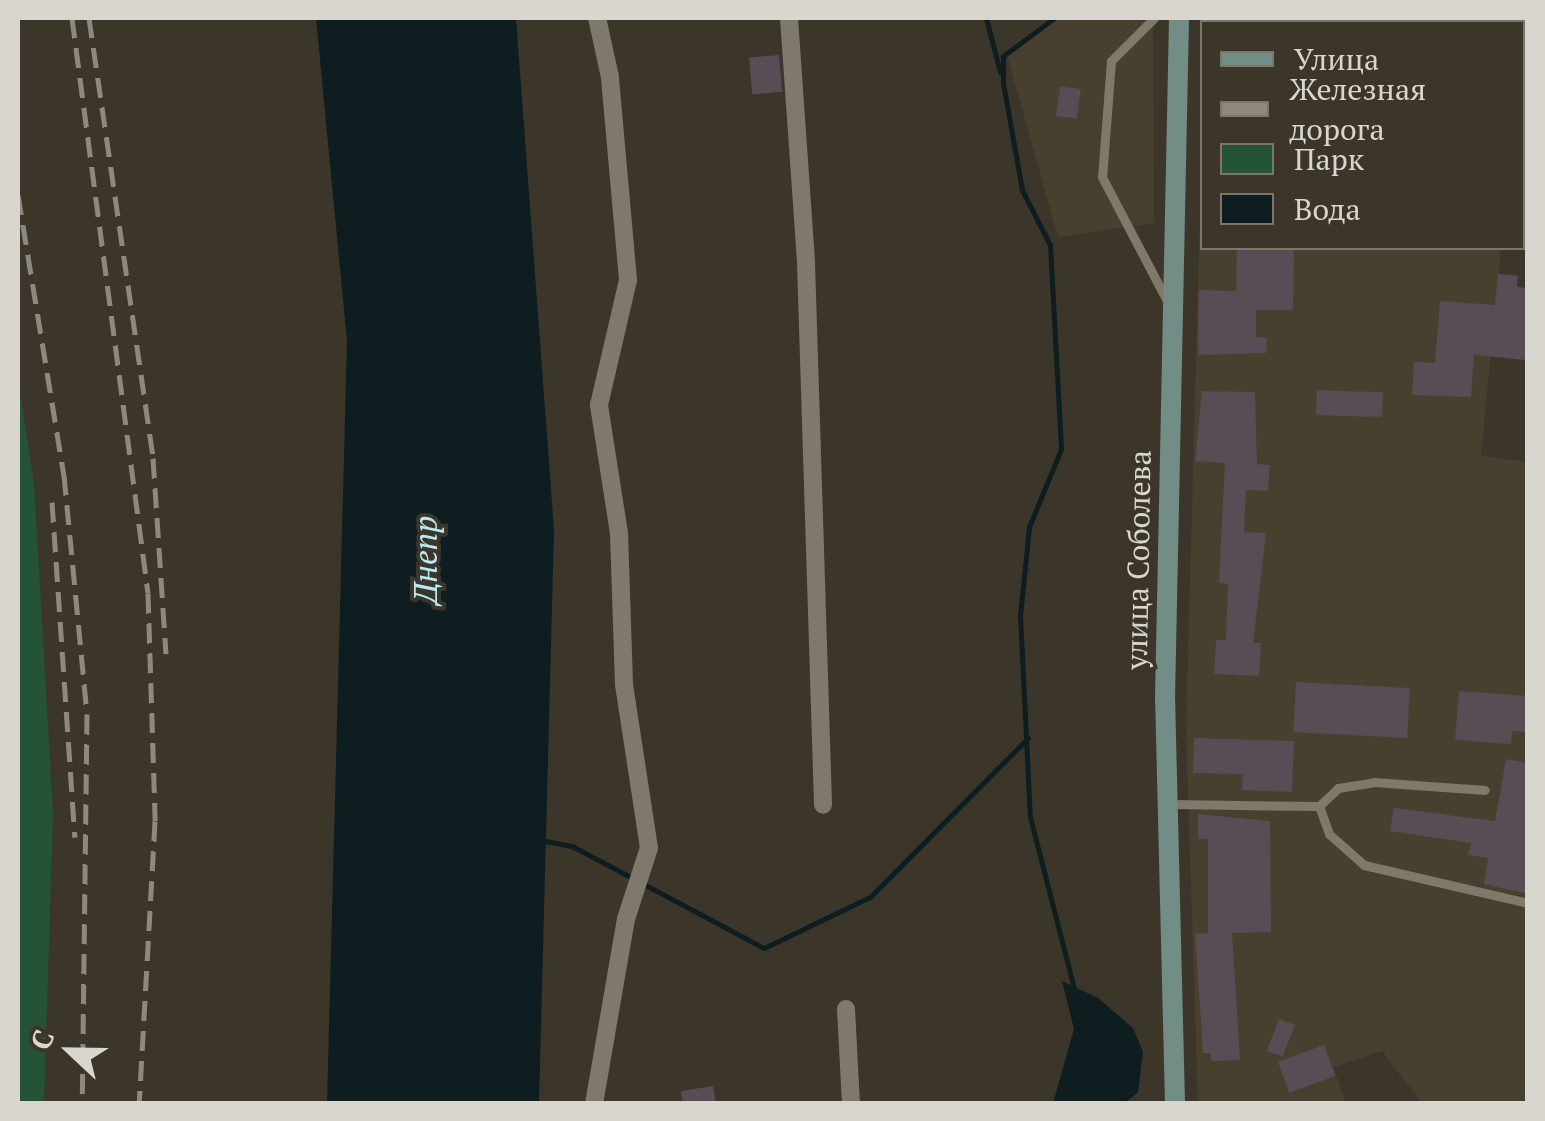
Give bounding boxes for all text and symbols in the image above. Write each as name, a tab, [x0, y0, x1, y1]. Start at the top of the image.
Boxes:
legend	[1200, 20, 1525, 250]
text: Улица	[1294, 39, 1379, 79]
text: Железная дорога	[1289, 69, 1426, 149]
text: Парк	[1294, 139, 1364, 179]
text: Вода	[1294, 189, 1361, 229]
street label: улица Соболева	[1118, 450, 1158, 670]
water label: Днепр	[406, 516, 444, 604]
north arrow	[20, 1001, 120, 1101]
text: С	[21, 1024, 62, 1055]

